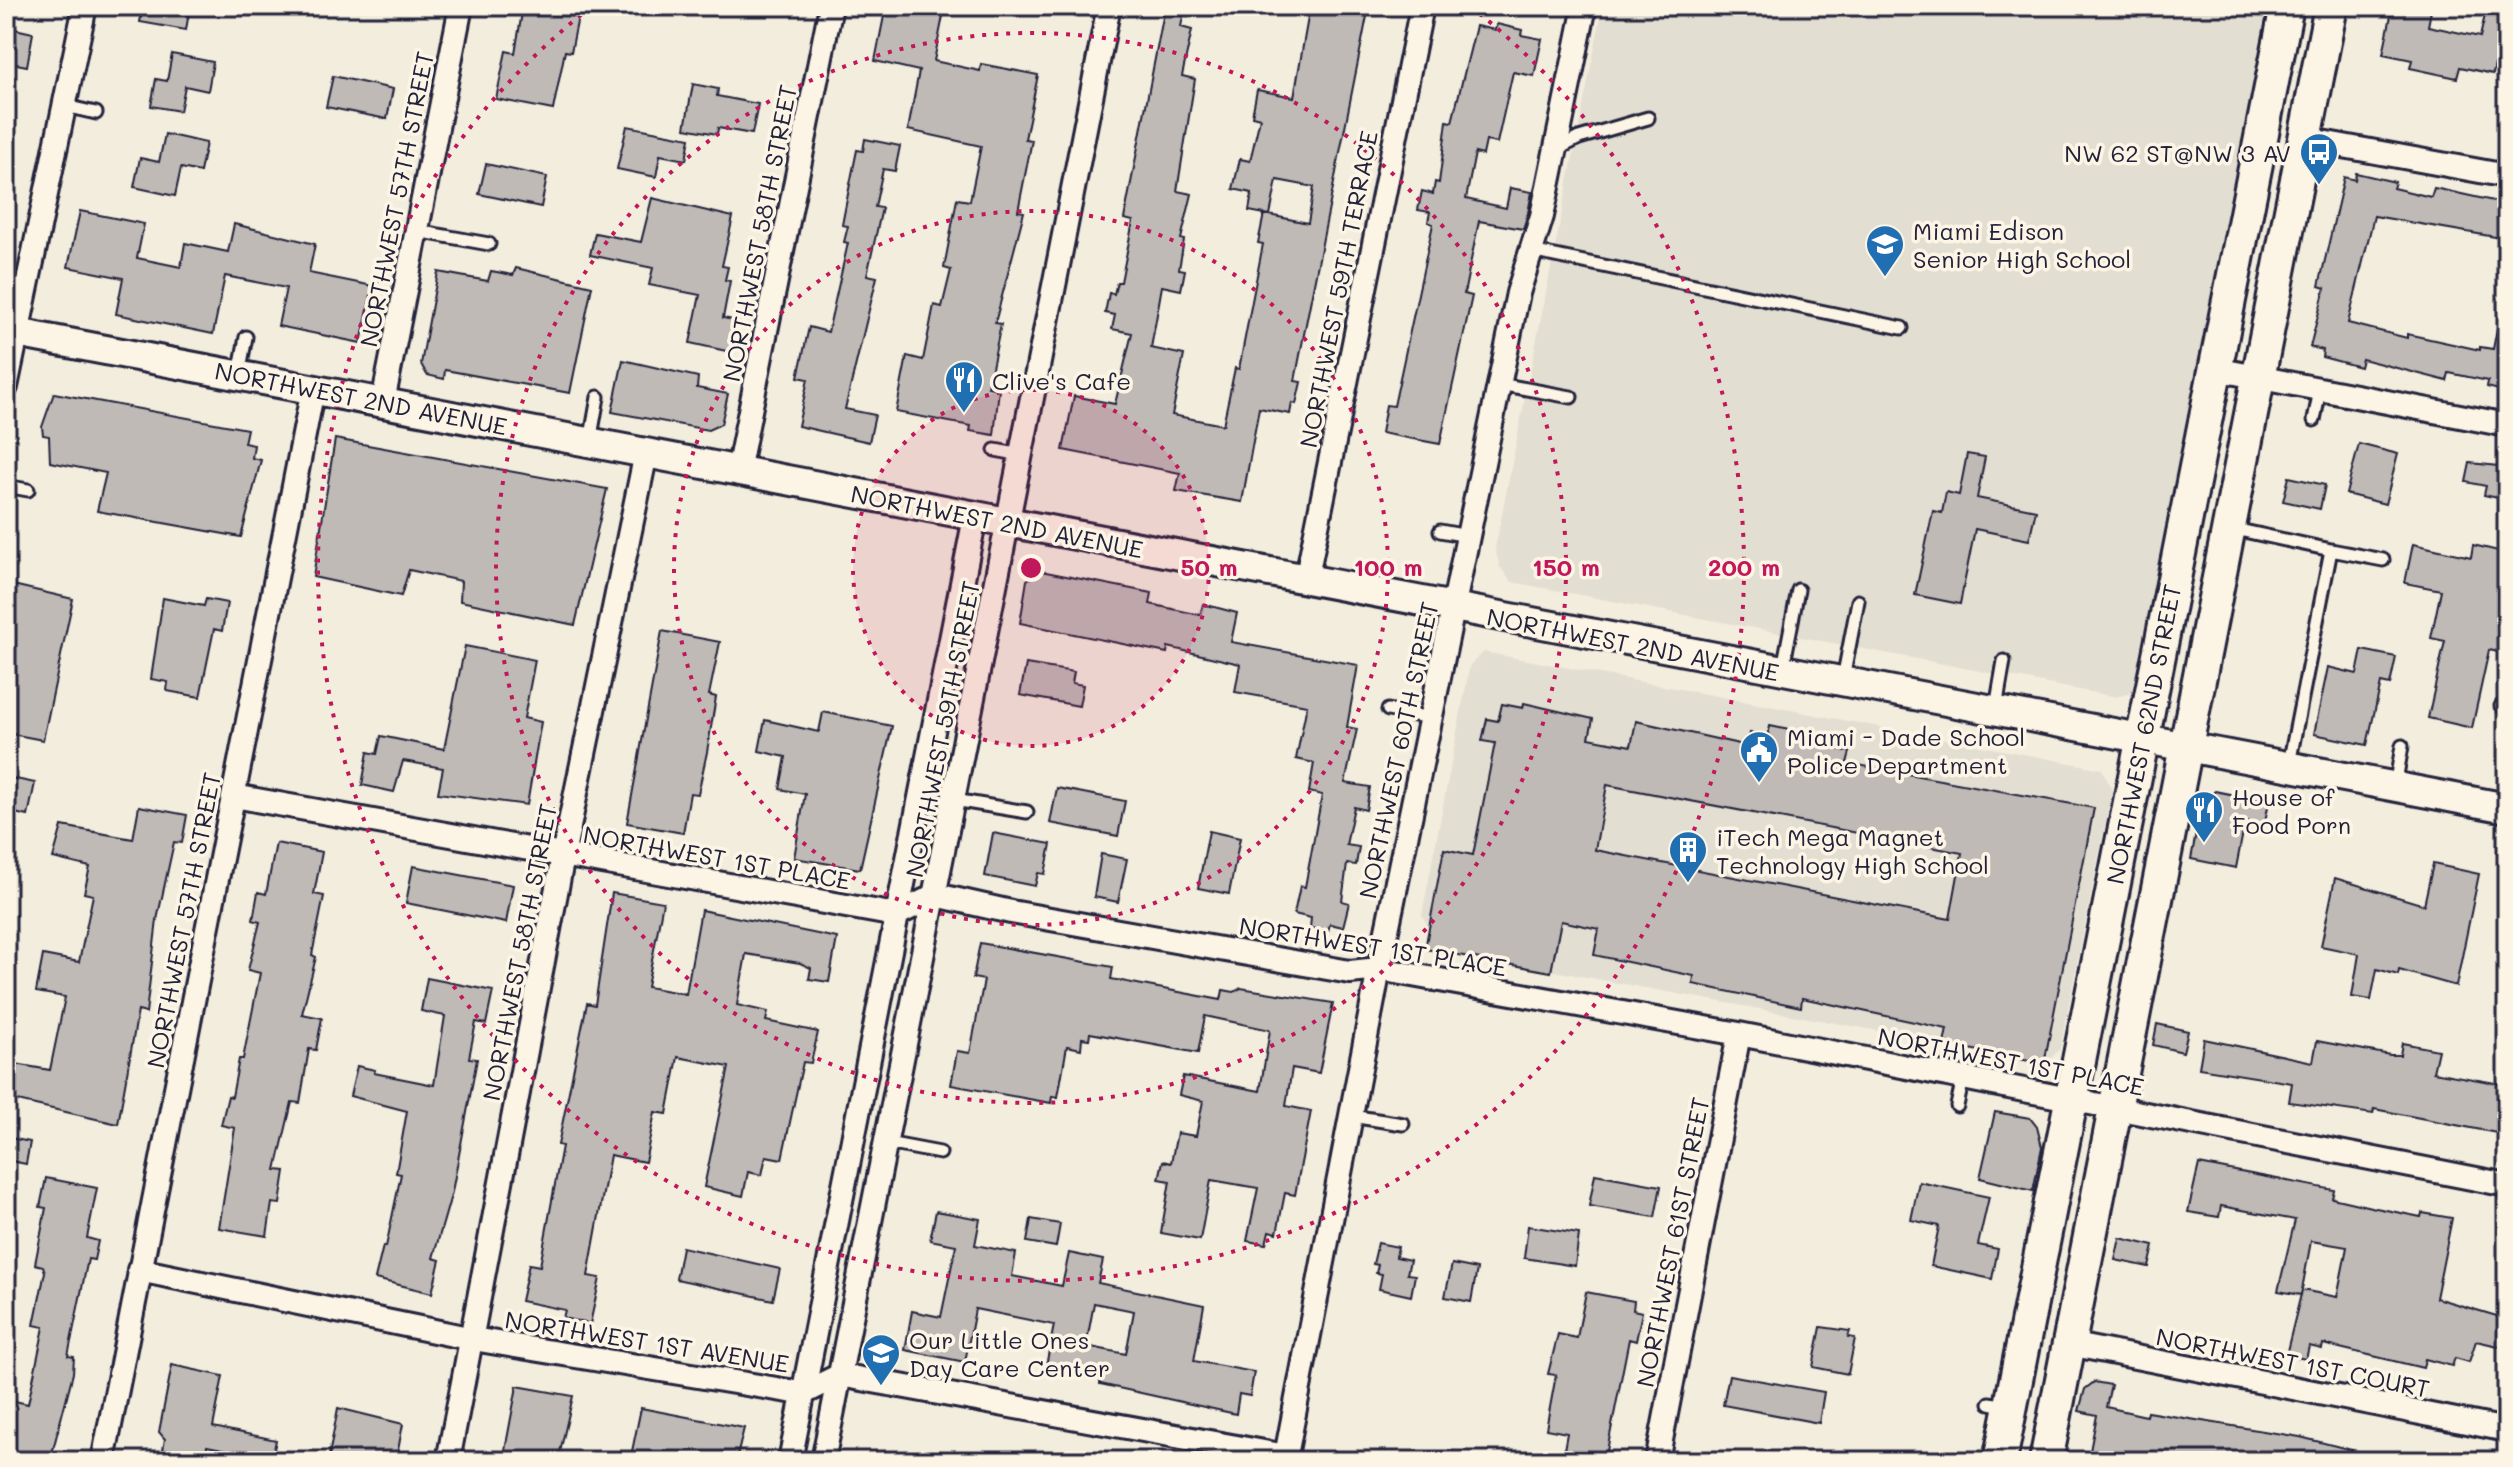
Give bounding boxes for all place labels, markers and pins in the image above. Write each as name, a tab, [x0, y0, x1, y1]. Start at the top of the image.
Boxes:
bus stop icon: NW 62 ST@NW 3 AV	[2298, 131, 2340, 186]
place label: NW 62 ST@NW 3 AV	[2064, 137, 2291, 168]
place label: Miami Edison Senior High School	[1913, 215, 2131, 274]
school or university icon: Miami Edison Senior High School	[1864, 223, 1906, 278]
restaurant icon: Clive's Cafe	[943, 359, 985, 414]
place label: Clive's Cafe	[992, 365, 1131, 396]
centre of rings	[1017, 554, 1045, 582]
place label: Miami - Dade School Police Department	[1787, 721, 2025, 780]
public building icon: Miami - Dade School Police Department	[1738, 729, 1780, 784]
place label: House of Food Porn	[2232, 781, 2351, 840]
restaurant icon: House of Food Porn	[2183, 789, 2225, 844]
place label: iTech Mega Magnet Technology High School	[1716, 821, 1989, 880]
building icon: iTech Mega Magnet Technology High School	[1667, 829, 1709, 884]
place label: Our Little Ones Day Care Center	[909, 1324, 1110, 1383]
school or university icon: Our Little Ones Day Care Center	[860, 1332, 902, 1387]

